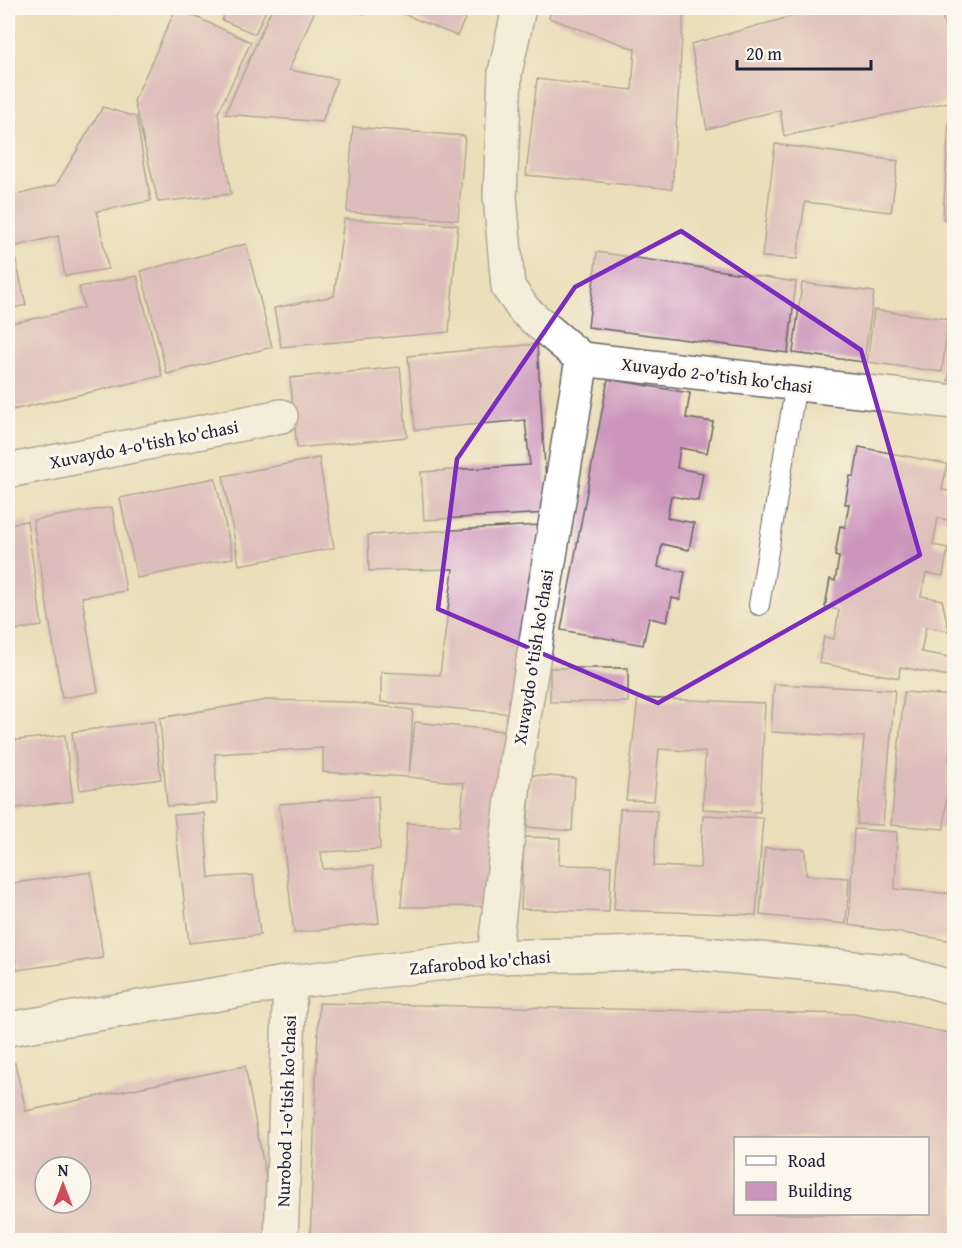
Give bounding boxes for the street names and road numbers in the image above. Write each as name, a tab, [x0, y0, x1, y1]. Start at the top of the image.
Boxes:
street label: Xuvaydo 2-o'tish ko'chasi	[620, 350, 814, 400]
street label: Xuvaydo 4-o'tish ko'chasi	[47, 412, 241, 476]
street label: Xuvaydo o'tish ko'chasi	[506, 567, 560, 747]
street label: Zafarobod ko'chasi	[408, 942, 552, 982]
street label: Nurobod 1-o'tish ko'chasi	[269, 1014, 303, 1208]

